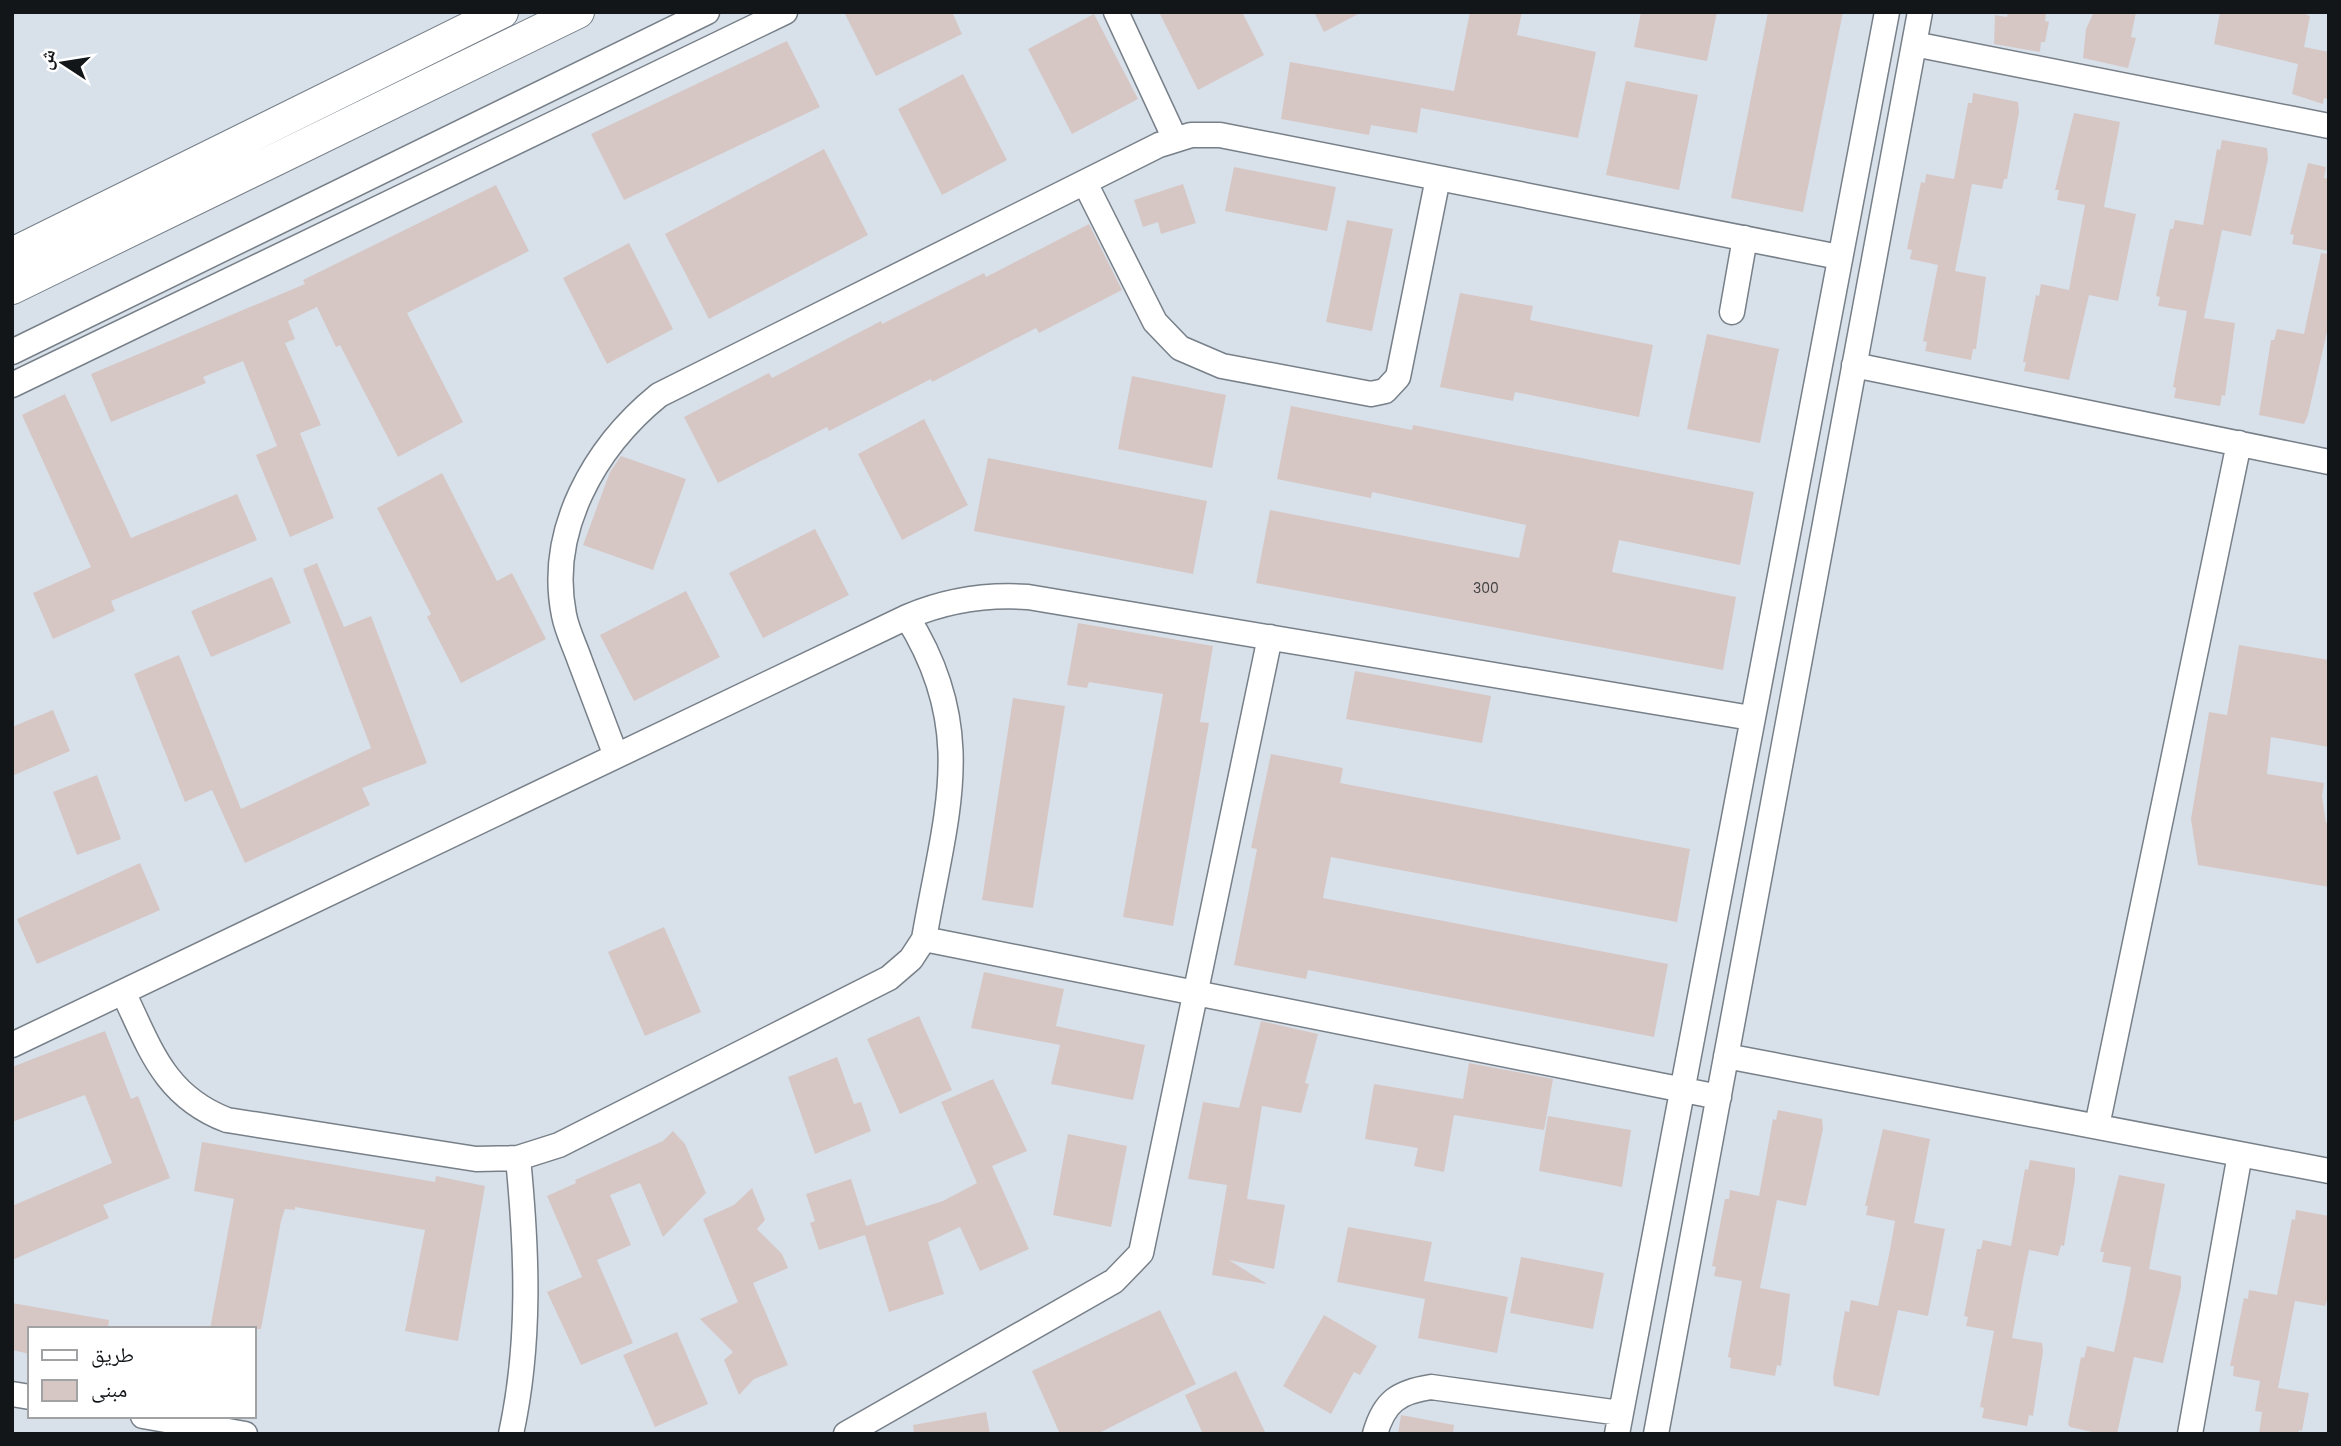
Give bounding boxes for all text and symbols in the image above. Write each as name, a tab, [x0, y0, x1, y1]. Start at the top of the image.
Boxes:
north arrow	[28, 28, 98, 98]
text: ش	[32, 47, 62, 72]
house number: 300	[1473, 578, 1499, 598]
legend	[28, 1327, 256, 1418]
text: طريق	[91, 1340, 134, 1369]
text: مبنى	[91, 1375, 127, 1404]

